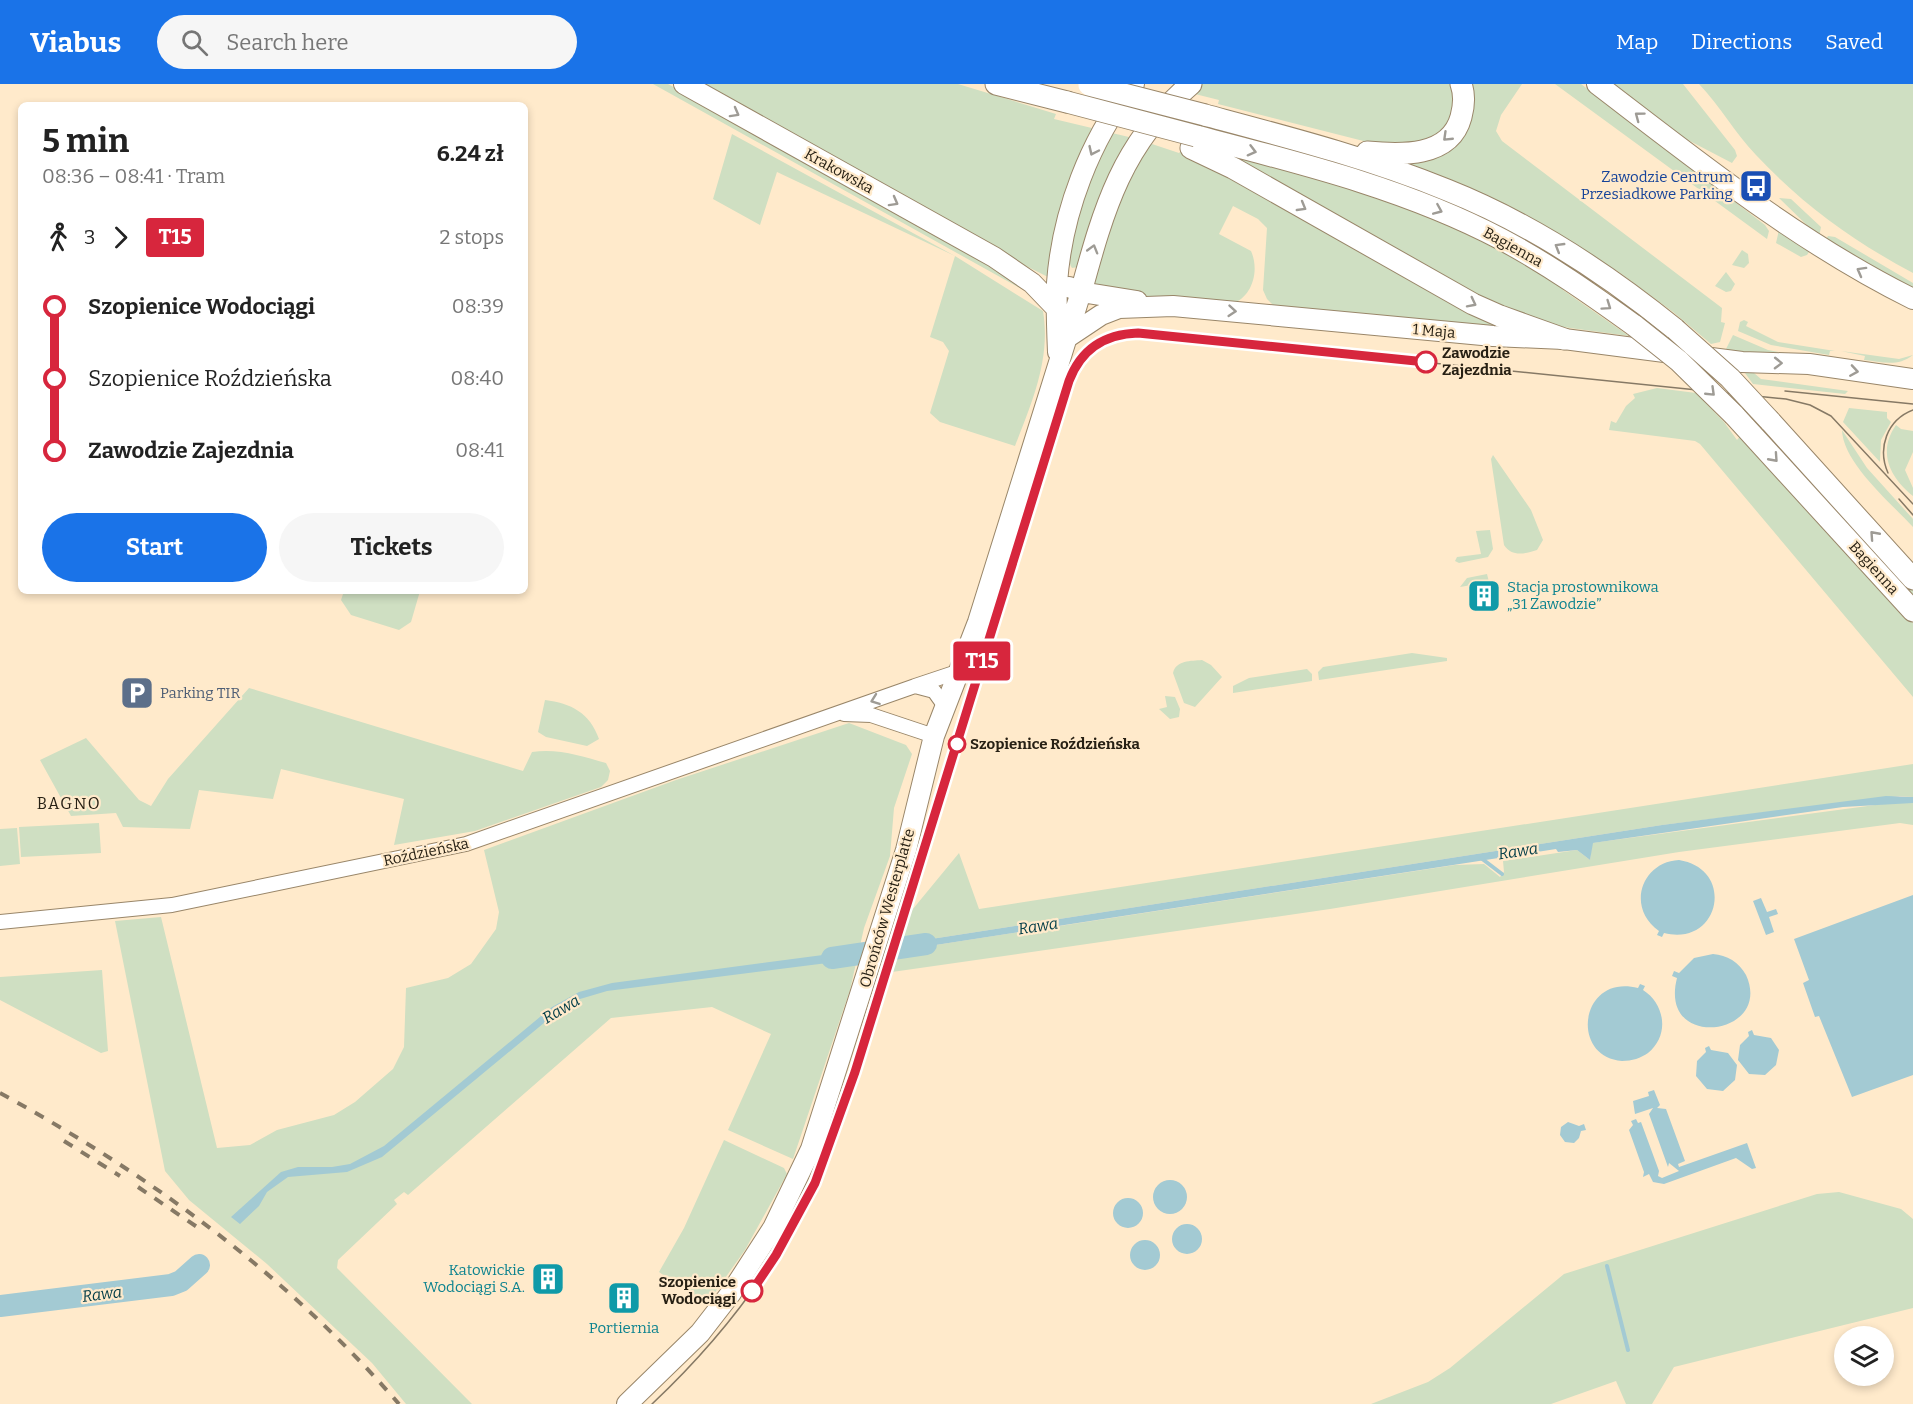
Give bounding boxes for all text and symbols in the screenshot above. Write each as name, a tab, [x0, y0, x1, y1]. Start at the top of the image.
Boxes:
search box	[157, 15, 577, 69]
text: Viabus	[30, 26, 121, 59]
icon: search	[178, 26, 211, 59]
text: Search here	[226, 29, 348, 56]
text: Map	[1616, 29, 1658, 55]
text: Directions	[1691, 29, 1792, 55]
text: Saved	[1825, 29, 1883, 55]
one-way arrow	[728, 105, 739, 117]
one-way arrow	[1635, 113, 1646, 124]
text: 5 min	[42, 121, 129, 161]
one-way arrow	[1443, 130, 1453, 141]
text: 6.24 zł	[437, 140, 504, 167]
one-way arrow	[1089, 144, 1101, 155]
one-way arrow	[1246, 144, 1257, 156]
street label: Krakowska	[801, 145, 877, 197]
text: 08:36 – 08:41 · Tram	[42, 164, 225, 188]
place label: Zawodzie Centrum Przesiadkowe Parking	[1581, 168, 1734, 203]
bus stop icon: Zawodzie Centrum Przesiadkowe Parking	[1738, 168, 1774, 204]
one-way arrow	[888, 194, 898, 206]
one-way arrow	[1295, 200, 1306, 212]
one-way arrow	[1431, 203, 1442, 215]
icon: walk	[42, 221, 75, 254]
icon: forward	[104, 221, 137, 254]
street label: Bagienna	[1480, 223, 1546, 271]
text: T15	[158, 224, 192, 250]
text: 3	[84, 225, 95, 249]
text: 2 stops	[440, 225, 504, 249]
one-way arrow	[1555, 242, 1565, 254]
one-way arrow	[1085, 244, 1098, 254]
one-way arrow	[1857, 267, 1867, 278]
text: Szopienice Wodociągi	[88, 293, 315, 320]
text: 08:39	[452, 294, 504, 318]
one-way arrow	[1465, 295, 1476, 307]
one-way arrow	[1600, 299, 1611, 310]
one-way arrow	[1227, 304, 1236, 317]
street label: 1 Maja	[1412, 320, 1456, 342]
place label: Zawodzie Zajezdnia	[1442, 344, 1512, 379]
marker: Zawodzie Zajezdnia	[1415, 351, 1437, 373]
one-way arrow	[1773, 356, 1782, 369]
one-way arrow	[1850, 364, 1859, 376]
text: Szopienice Roździeńska	[88, 365, 332, 392]
text: 08:40	[450, 366, 504, 390]
one-way arrow	[1703, 384, 1714, 395]
text: Zawodzie Zajezdnia	[88, 437, 294, 464]
text: 08:41	[455, 438, 504, 462]
one-way arrow	[1767, 451, 1778, 461]
button: Start	[42, 513, 267, 582]
button: Tickets	[279, 513, 504, 582]
one-way arrow	[1870, 531, 1881, 542]
street label: Bagienna	[1845, 538, 1903, 598]
building icon: Stacja prostownikowa „31 Zawodzie”	[1466, 578, 1502, 614]
place label: Stacja prostownikowa „31 Zawodzie”	[1507, 578, 1659, 613]
line badge: T15	[948, 642, 1016, 680]
text: T15	[965, 648, 999, 674]
parking icon: Parking TIR	[119, 675, 155, 711]
place label: Parking TIR	[160, 684, 240, 702]
one-way arrow	[870, 693, 881, 705]
marker: Szopienice Roździeńska	[948, 735, 966, 753]
place label: Szopienice Roździeńska	[970, 735, 1140, 753]
district label: BAGNO	[37, 794, 101, 813]
street label: Obrońców Westerplatte	[856, 826, 918, 990]
street label: Roździeńska	[382, 834, 470, 870]
water label: Rawa	[1497, 838, 1539, 864]
water label: Rawa	[1017, 913, 1059, 939]
water label: Rawa	[539, 990, 583, 1028]
place label: Katowickie Wodociągi S.A.	[423, 1261, 525, 1296]
building icon: Katowickie Wodociągi S.A.	[530, 1261, 566, 1297]
place label: Szopienice Wodociągi	[658, 1273, 736, 1308]
building icon: Portiernia	[606, 1280, 642, 1316]
marker: Szopienice Wodociągi	[741, 1280, 763, 1302]
water label: Rawa	[81, 1282, 123, 1306]
place label: Portiernia	[589, 1319, 659, 1337]
map controls	[1834, 1326, 1894, 1386]
button: layers	[1834, 1326, 1894, 1386]

